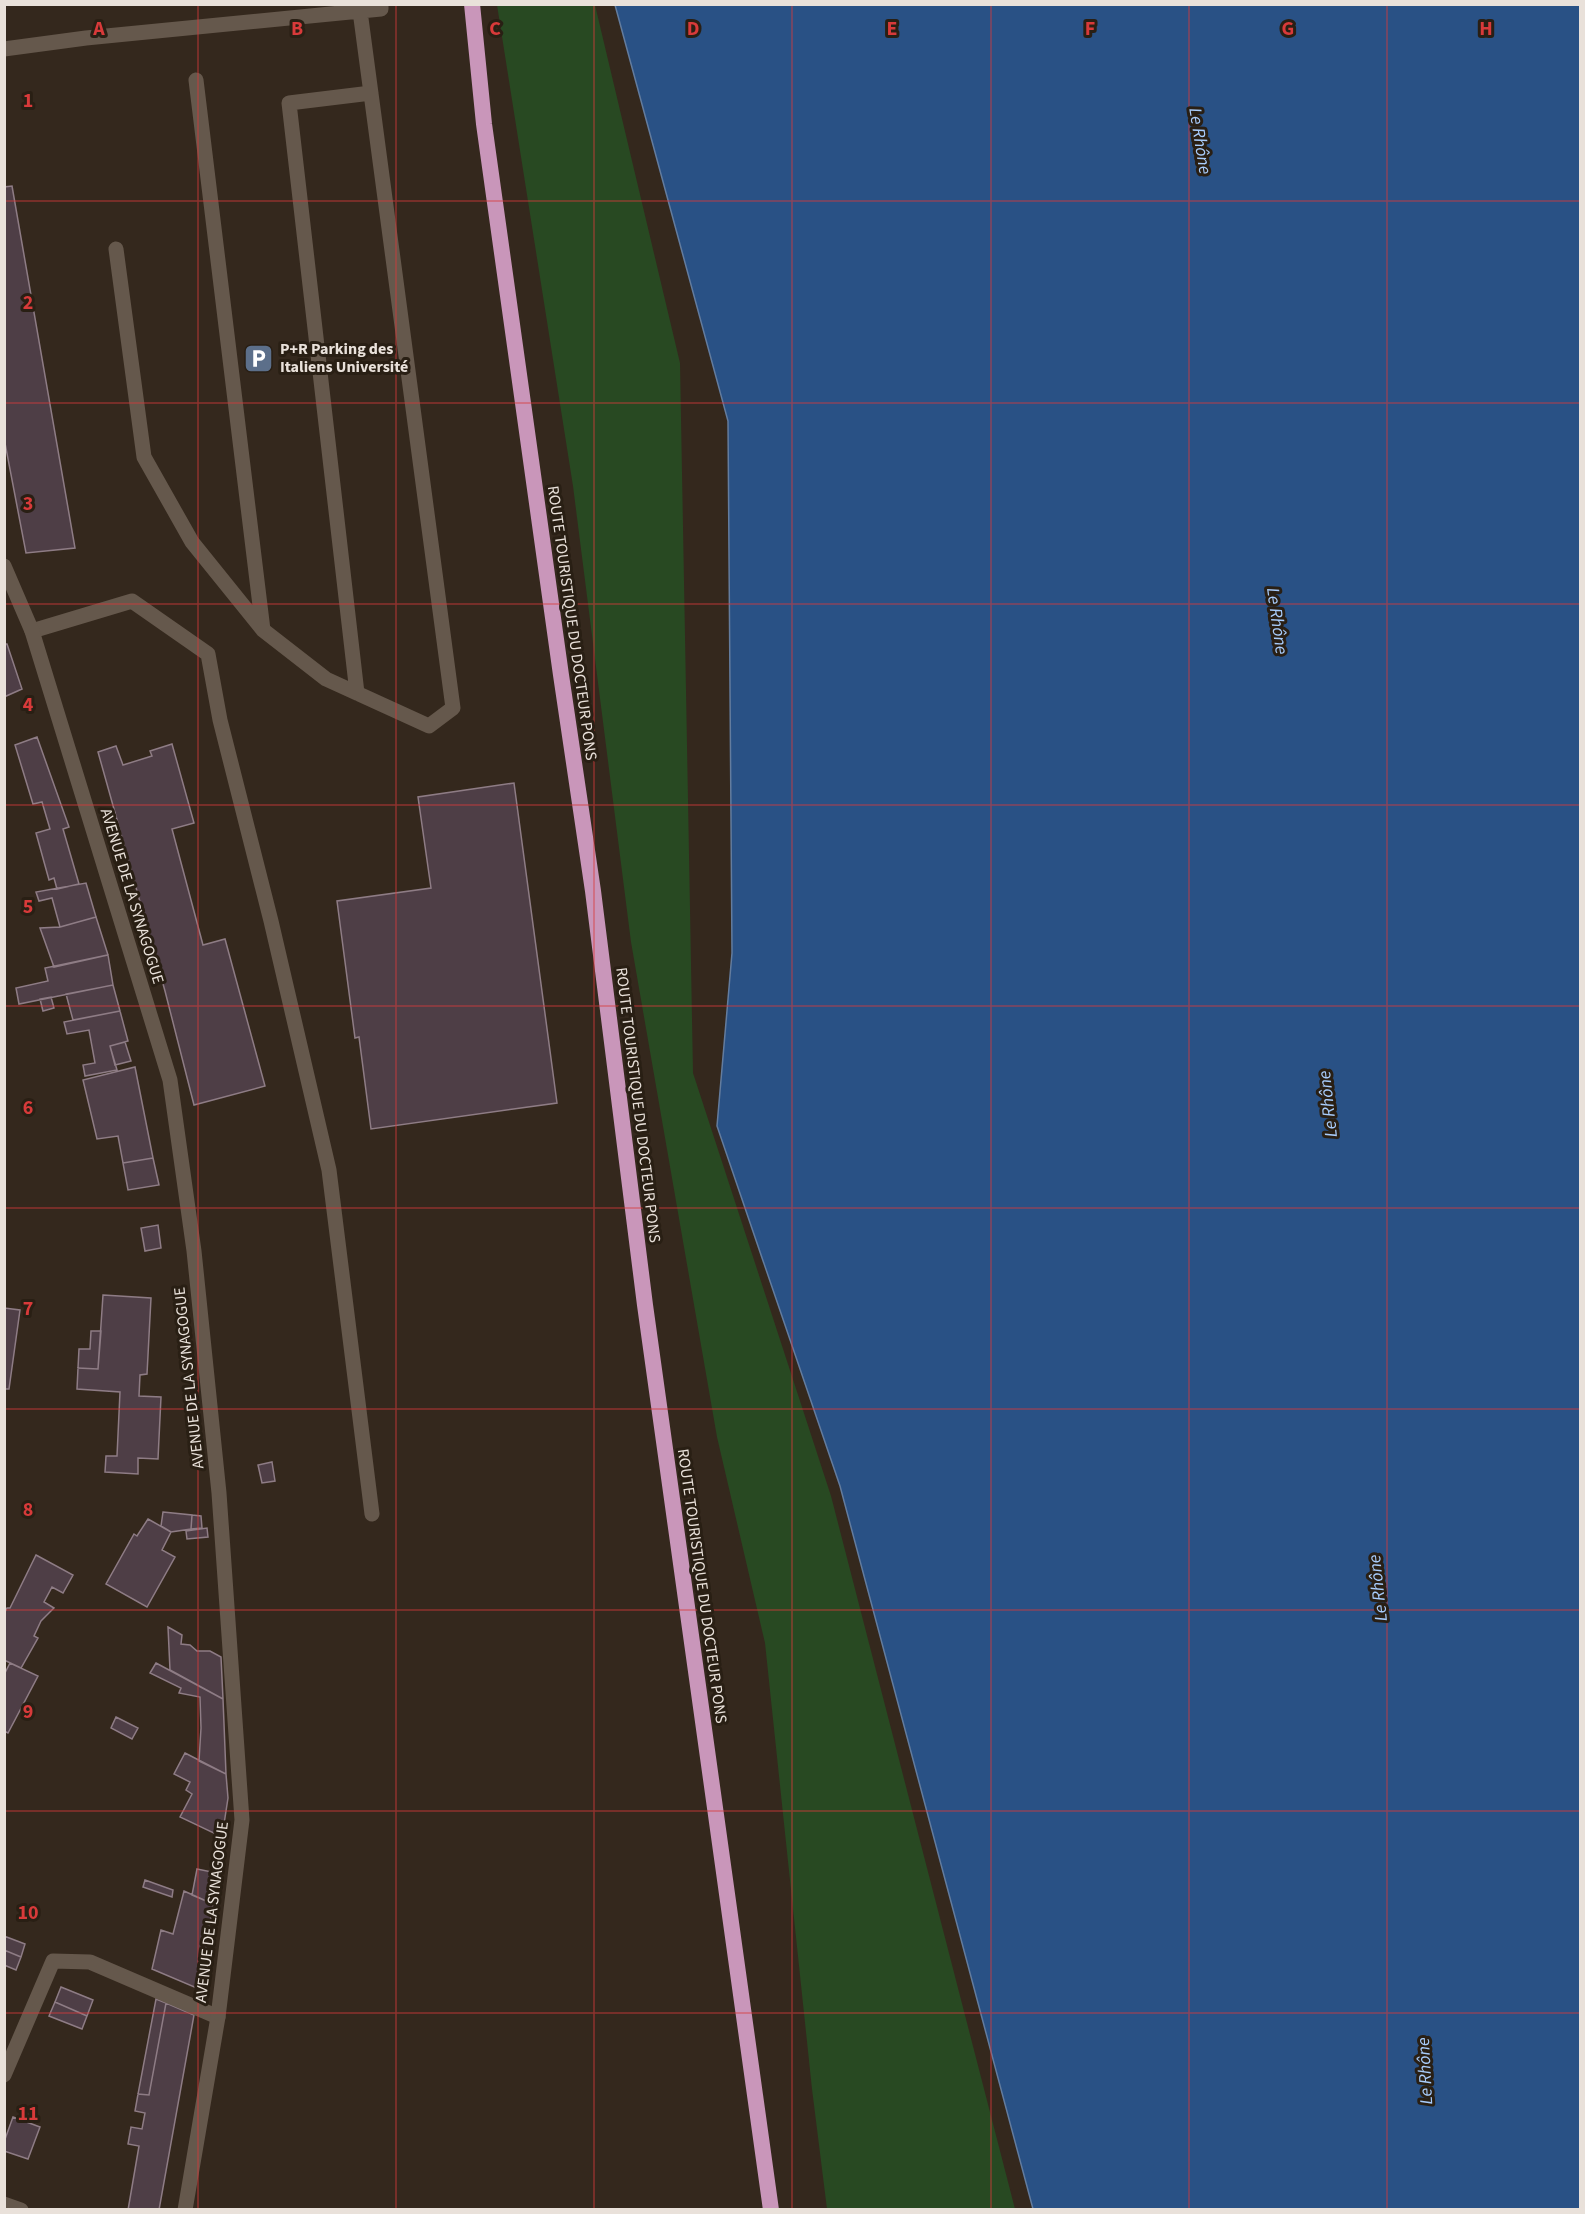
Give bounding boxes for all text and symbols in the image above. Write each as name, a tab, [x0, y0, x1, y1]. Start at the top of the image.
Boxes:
text: A	[92, 15, 105, 43]
text: B	[291, 15, 303, 43]
text: C	[489, 15, 501, 43]
text: D	[687, 15, 699, 43]
text: E	[887, 15, 897, 43]
text: F	[1085, 15, 1095, 43]
text: G	[1282, 15, 1294, 43]
text: H	[1479, 15, 1493, 43]
text: 1	[23, 87, 33, 115]
water label: Le Rhône	[1182, 106, 1218, 176]
text: 2	[23, 289, 33, 317]
place label: P+R Parking des Italiens Université	[280, 338, 408, 378]
parking icon: P+R Parking des Italiens Université	[243, 342, 275, 374]
street label: ROUTE TOURISTIQUE DU DOCTEUR PONS	[542, 484, 602, 762]
text: 3	[23, 490, 33, 518]
water label: Le Rhône	[1260, 586, 1294, 656]
text: 4	[23, 691, 34, 719]
street label: AVENUE DE LA SYNAGOGUE	[95, 805, 169, 987]
text: 5	[23, 893, 33, 921]
street label: ROUTE TOURISTIQUE DU DOCTEUR PONS	[610, 966, 666, 1244]
water label: Le Rhône	[1312, 1069, 1344, 1139]
text: 6	[23, 1094, 33, 1122]
street label: AVENUE DE LA SYNAGOGUE	[169, 1286, 209, 1470]
text: 7	[23, 1295, 33, 1323]
street label: ROUTE TOURISTIQUE DU DOCTEUR PONS	[672, 1447, 732, 1725]
text: 8	[23, 1496, 33, 1524]
water label: Le Rhône	[1362, 1553, 1394, 1623]
text: 9	[23, 1698, 33, 1726]
street label: AVENUE DE LA SYNAGOGUE	[190, 1820, 234, 2004]
text: 10	[17, 1899, 39, 1927]
water label: Le Rhône	[1411, 2037, 1439, 2105]
text: 11	[17, 2100, 39, 2128]

